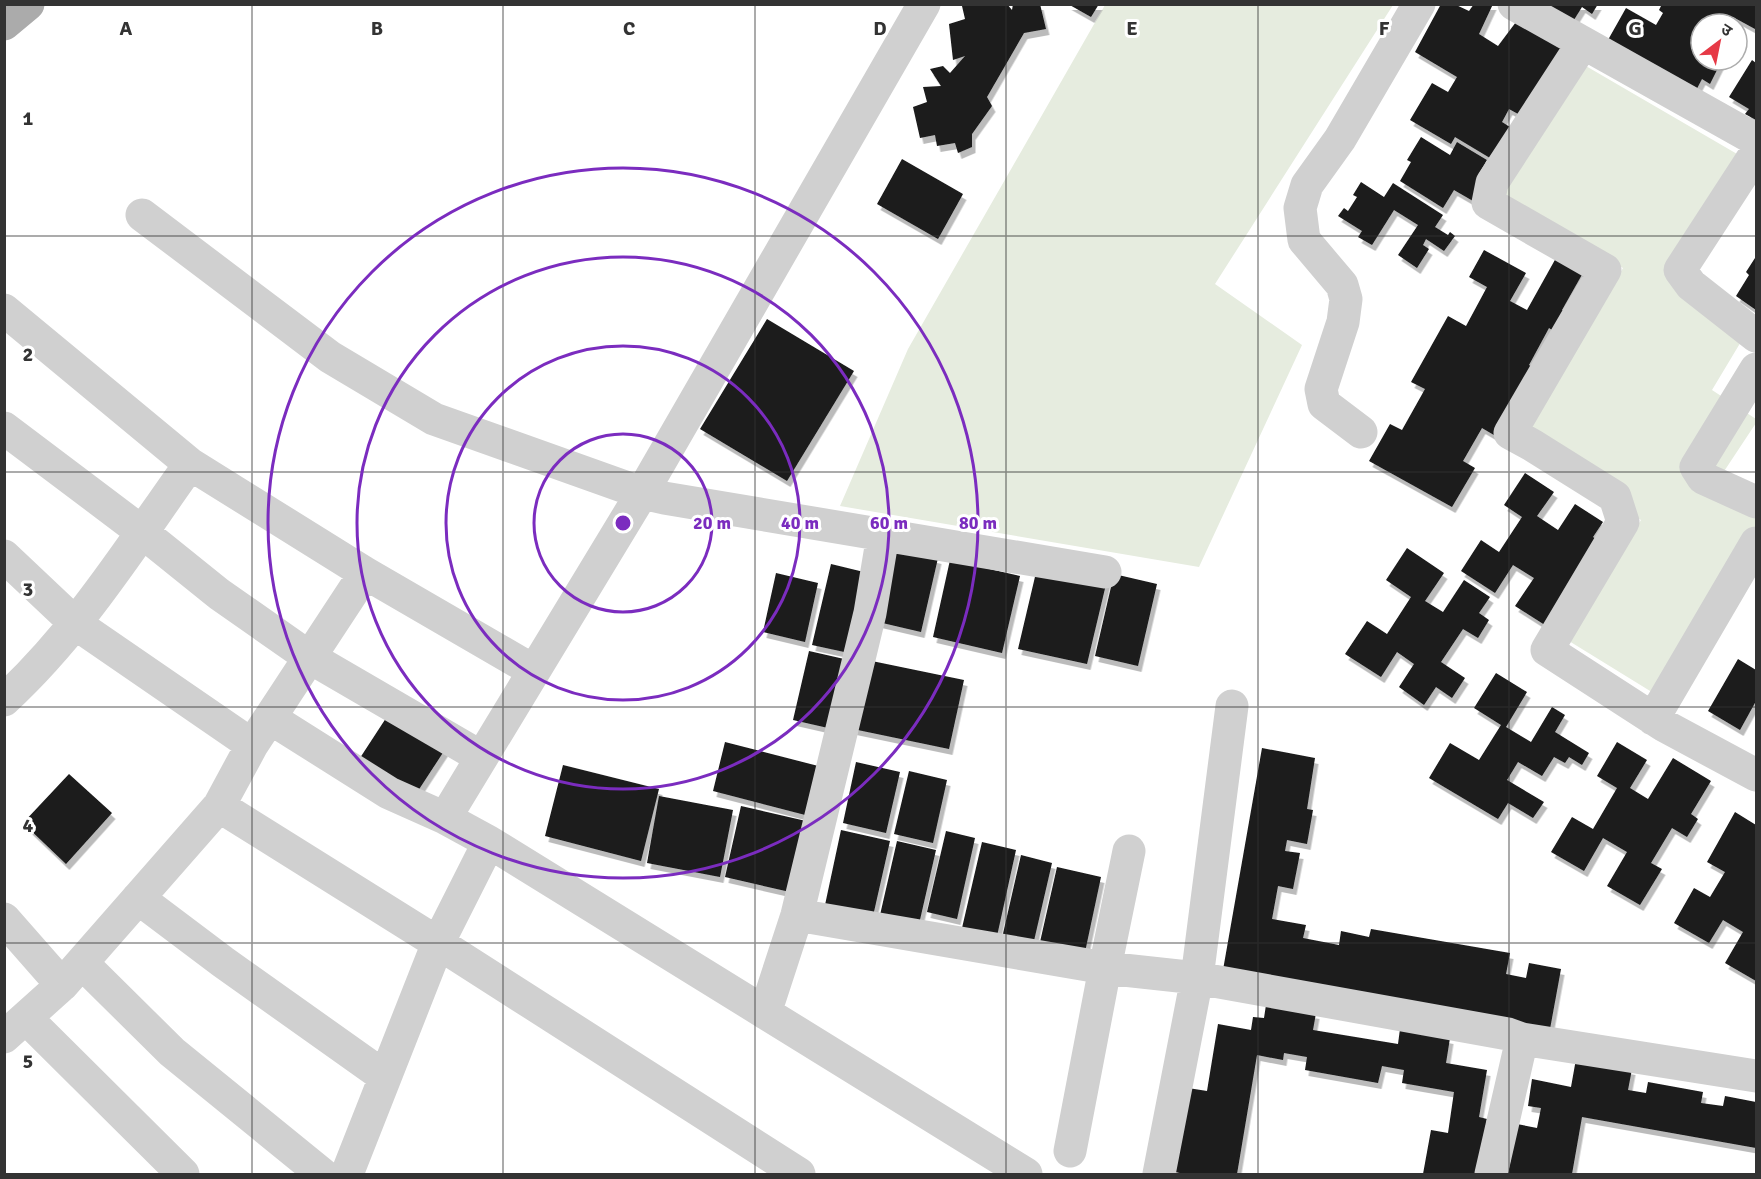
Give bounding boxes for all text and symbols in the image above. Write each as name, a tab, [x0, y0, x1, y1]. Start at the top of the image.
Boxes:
north arrow	[1689, 12, 1749, 72]
text: A	[120, 16, 133, 41]
text: B	[371, 16, 383, 41]
text: C	[623, 16, 635, 41]
text: D	[873, 16, 887, 41]
text: E	[1126, 16, 1138, 41]
text: F	[1379, 16, 1390, 41]
text: G	[1628, 16, 1642, 41]
text: उ	[1717, 19, 1736, 41]
text: 1	[23, 106, 34, 131]
text: 2	[23, 342, 33, 367]
text: 20 m	[693, 512, 731, 534]
text: 40 m	[781, 512, 819, 534]
text: 60 m	[870, 512, 908, 534]
text: 80 m	[959, 512, 997, 534]
centre of rings	[613, 513, 633, 533]
text: 3	[23, 577, 33, 602]
text: 4	[23, 813, 34, 838]
text: 5	[23, 1049, 33, 1074]

